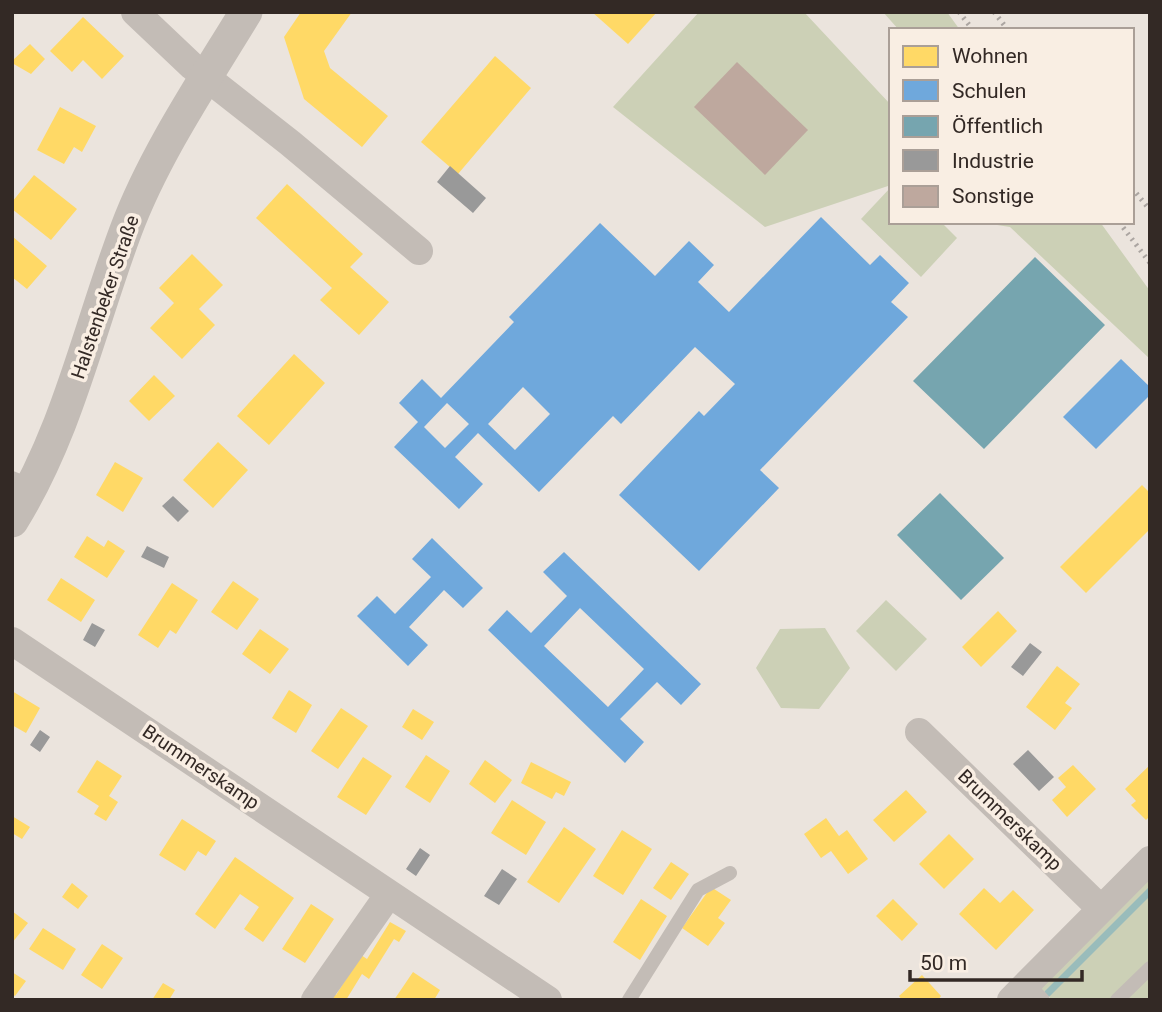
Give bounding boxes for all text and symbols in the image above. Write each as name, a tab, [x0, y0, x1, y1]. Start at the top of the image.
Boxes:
legend	[889, 28, 1134, 224]
text: Wohnen	[952, 44, 1028, 68]
text: Schulen	[952, 79, 1026, 103]
text: Öffentlich	[952, 114, 1043, 138]
text: Industrie	[952, 149, 1034, 173]
text: Sonstige	[952, 184, 1034, 208]
street label: Halstenbeker Straße	[66, 212, 144, 382]
street label: Brummerskamp	[138, 720, 264, 814]
street label: Brummerskamp	[953, 765, 1067, 875]
scale bar	[910, 939, 1082, 983]
text: 50 m	[920, 951, 967, 975]

